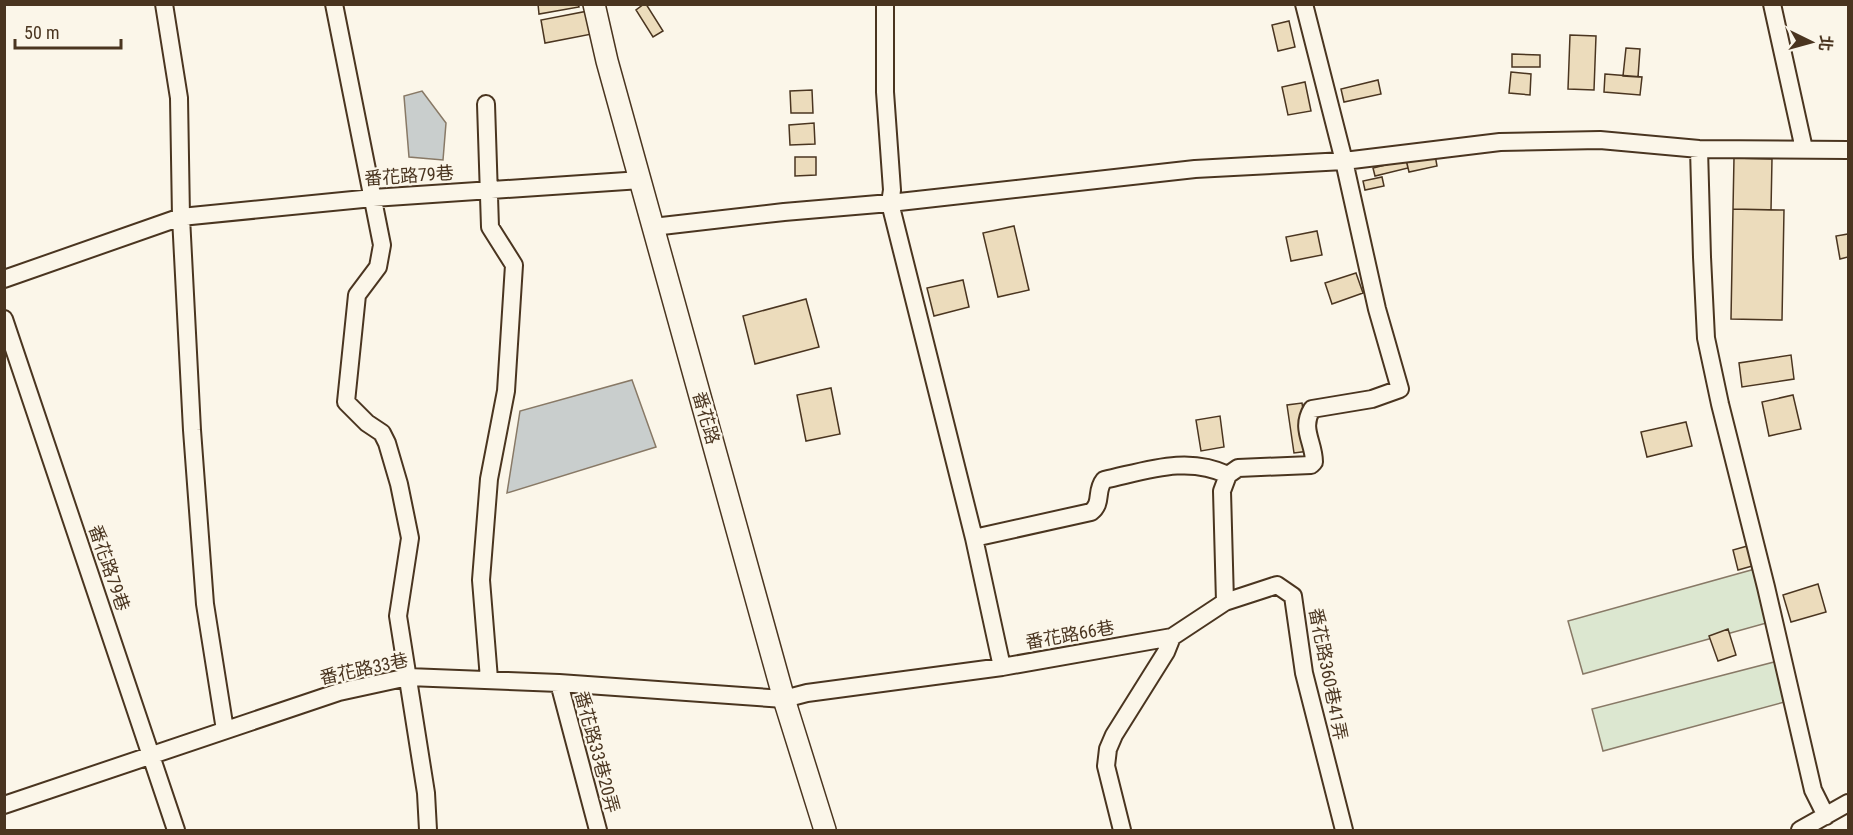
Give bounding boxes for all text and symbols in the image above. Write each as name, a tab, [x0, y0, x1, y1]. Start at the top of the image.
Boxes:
scale bar	[15, 12, 122, 50]
north arrow	[1781, 12, 1841, 72]
text: 50 m	[24, 22, 59, 43]
text: 北	[1815, 34, 1836, 52]
street label: 番花路79巷	[363, 162, 454, 189]
street label: 番花路	[689, 389, 724, 447]
street label: 番花路79巷	[85, 522, 134, 614]
street label: 番花路360巷41弄	[1305, 606, 1352, 742]
street label: 番花路66巷	[1024, 616, 1116, 653]
street label: 番花路33巷	[318, 649, 410, 688]
street label: 番花路33巷20弄	[571, 689, 624, 815]

